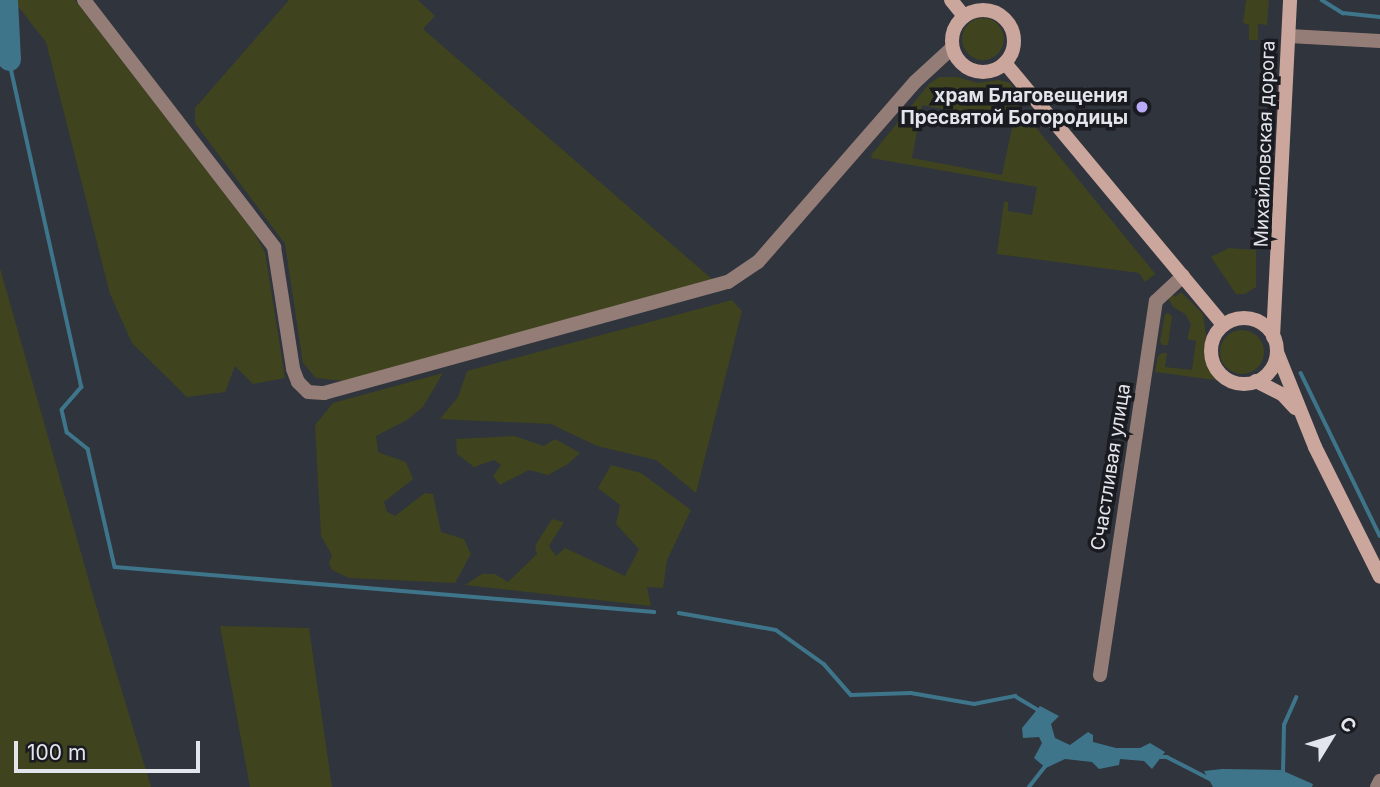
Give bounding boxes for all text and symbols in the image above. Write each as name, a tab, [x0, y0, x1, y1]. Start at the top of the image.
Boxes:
street label: Михайловская дорога	[1250, 40, 1280, 248]
place label: храм Благовещения Пресвятой Богородицы	[901, 85, 1128, 129]
marker: храм Благовещения Пресвятой Богородицы	[1134, 99, 1150, 115]
street label: Счастливая улица	[1087, 382, 1135, 552]
north arrow	[1296, 703, 1366, 773]
text: С	[1335, 712, 1361, 737]
scale bar	[18, 728, 203, 772]
text: 100 m	[27, 740, 86, 765]

